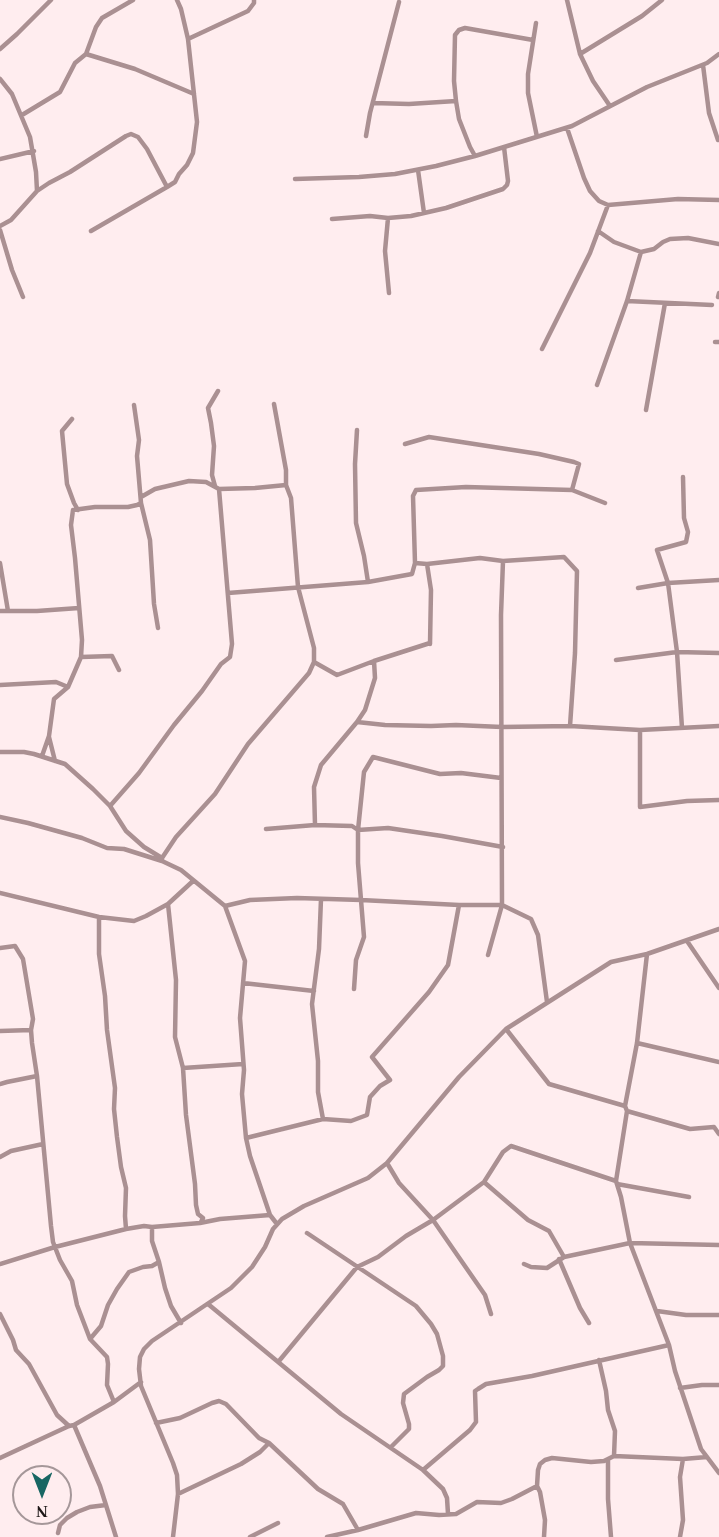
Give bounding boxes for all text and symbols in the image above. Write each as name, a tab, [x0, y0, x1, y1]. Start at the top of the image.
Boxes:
north arrow	[12, 1465, 72, 1525]
text: N	[36, 1503, 48, 1520]

